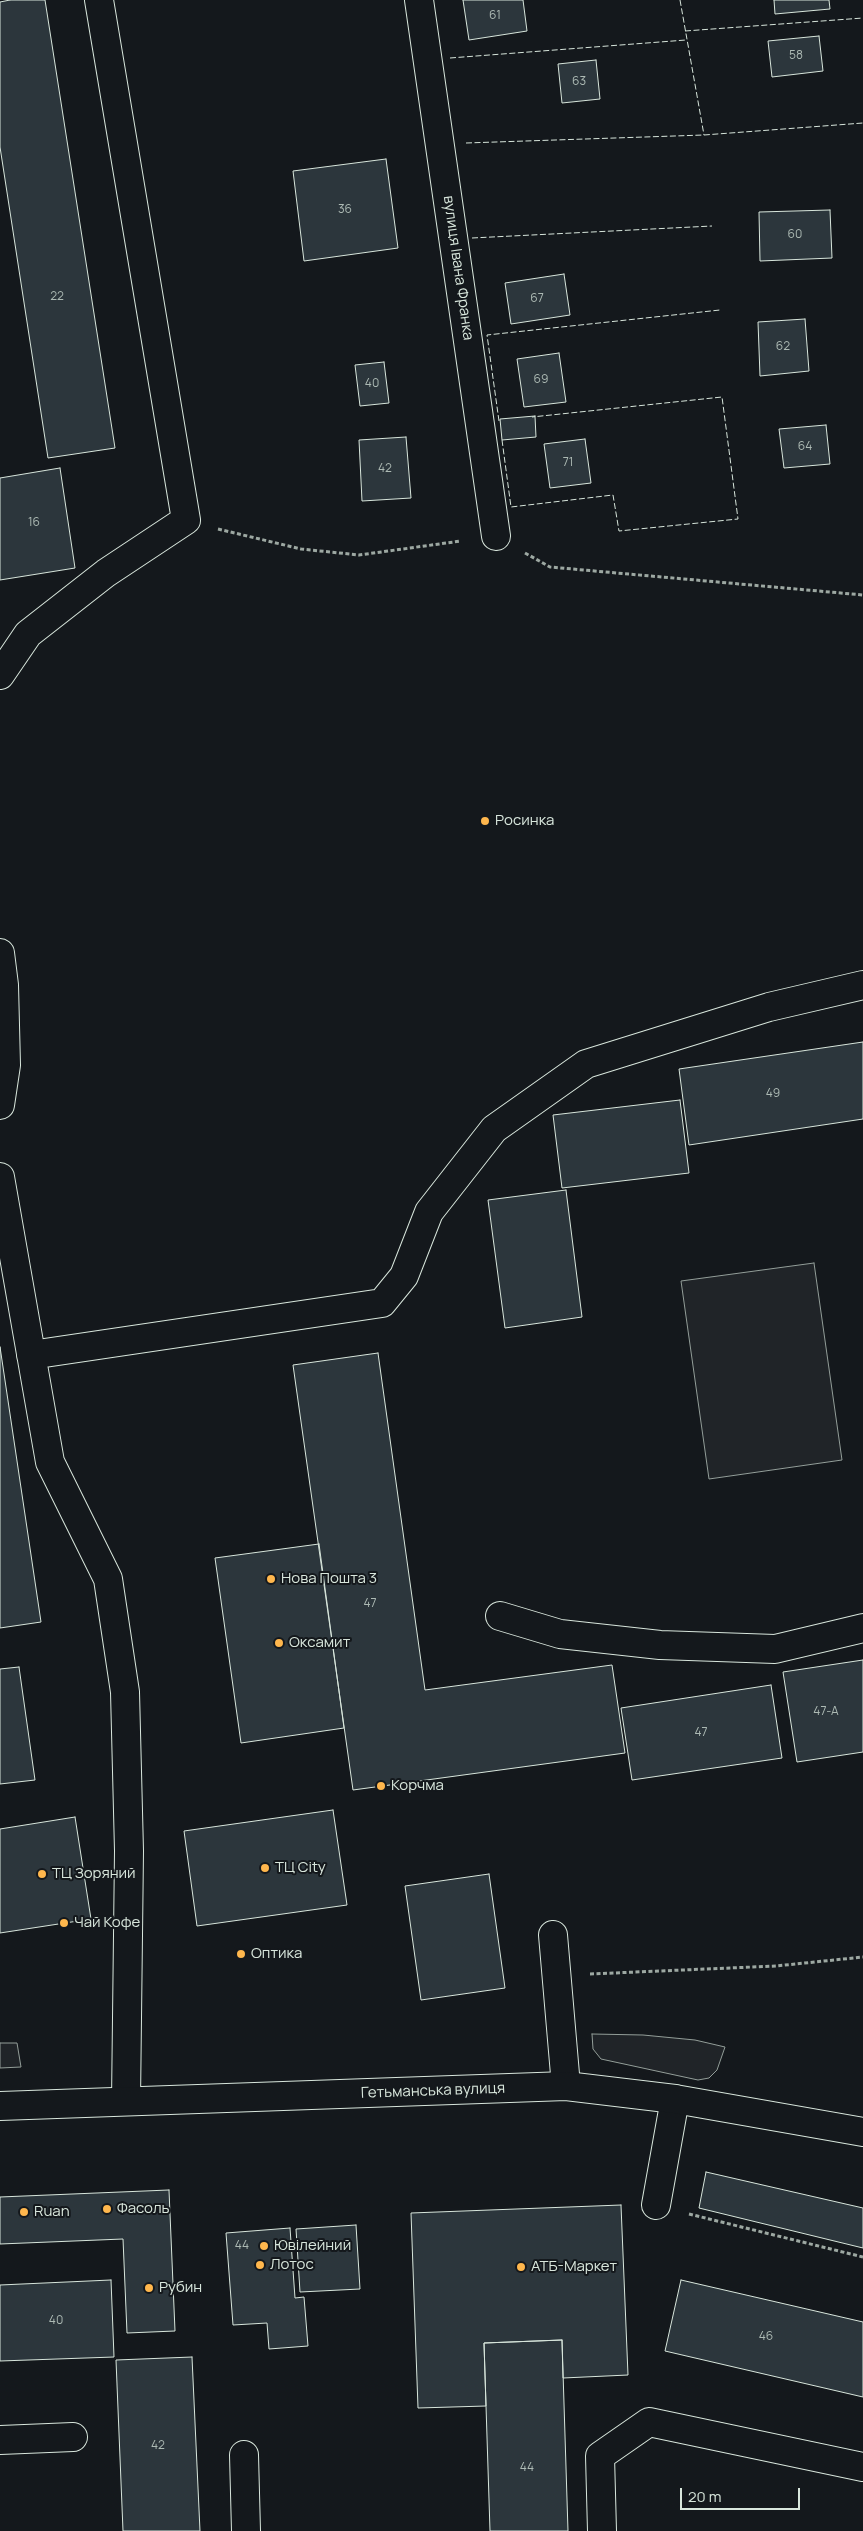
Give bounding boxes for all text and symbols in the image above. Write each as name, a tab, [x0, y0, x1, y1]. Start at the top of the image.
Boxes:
house number: 61	[489, 9, 501, 23]
house number: 58	[789, 49, 803, 63]
house number: 63	[572, 75, 586, 89]
street label: вулиця Івана Франка	[439, 194, 477, 342]
house number: 36	[338, 203, 352, 217]
house number: 60	[788, 228, 802, 242]
house number: 22	[50, 290, 64, 304]
house number: 67	[530, 292, 544, 306]
house number: 62	[776, 340, 790, 354]
house number: 69	[534, 373, 548, 387]
house number: 40	[365, 377, 379, 391]
house number: 64	[798, 440, 812, 454]
house number: 71	[563, 456, 573, 470]
house number: 42	[378, 462, 392, 476]
house number: 16	[28, 516, 40, 530]
place label: Росинка	[495, 812, 554, 830]
marker: Росинка	[479, 815, 491, 827]
house number: 49	[766, 1087, 780, 1101]
place label: Нова Пошта 3	[281, 1570, 377, 1588]
marker: Нова Пошта 3	[265, 1573, 277, 1585]
house number: 47	[363, 1597, 377, 1611]
place label: Оксамит	[289, 1634, 350, 1652]
marker: Оксамит	[273, 1637, 285, 1649]
house number: 47-А	[813, 1705, 839, 1719]
house number: 47	[694, 1726, 708, 1740]
place label: Корчма	[391, 1777, 444, 1795]
marker: Корчма	[375, 1780, 387, 1792]
place label: ТЦ City	[275, 1859, 326, 1877]
marker: ТЦ City	[259, 1862, 271, 1874]
place label: ТЦ Зоряний	[52, 1865, 136, 1883]
marker: ТЦ Зоряний	[36, 1868, 48, 1880]
place label: Чай Кофе	[74, 1914, 140, 1932]
marker: Чай Кофе	[58, 1917, 70, 1929]
place label: Оптика	[251, 1945, 302, 1963]
marker: Оптика	[235, 1948, 247, 1960]
street label: Гетьманська вулиця	[361, 2079, 505, 2103]
place label: Фасоль	[117, 2200, 170, 2218]
place label: Ruan	[34, 2203, 70, 2221]
marker: Фасоль	[101, 2203, 113, 2215]
marker: Ruan	[18, 2206, 30, 2218]
place label: Ювілейний	[274, 2237, 351, 2255]
house number: 44	[235, 2239, 249, 2253]
marker: Ювілейний	[258, 2240, 270, 2252]
place label: Лотос	[270, 2256, 314, 2274]
place label: АТБ-Маркет	[531, 2258, 617, 2276]
marker: Лотос	[254, 2259, 266, 2271]
marker: АТБ-Маркет	[515, 2261, 527, 2273]
place label: Рубин	[159, 2279, 202, 2297]
marker: Рубин	[143, 2282, 155, 2294]
house number: 40	[49, 2314, 63, 2328]
house number: 46	[759, 2330, 773, 2344]
house number: 42	[151, 2439, 165, 2453]
house number: 44	[520, 2461, 534, 2475]
scale bar	[683, 2478, 803, 2510]
text: 20 m	[688, 2486, 721, 2507]

